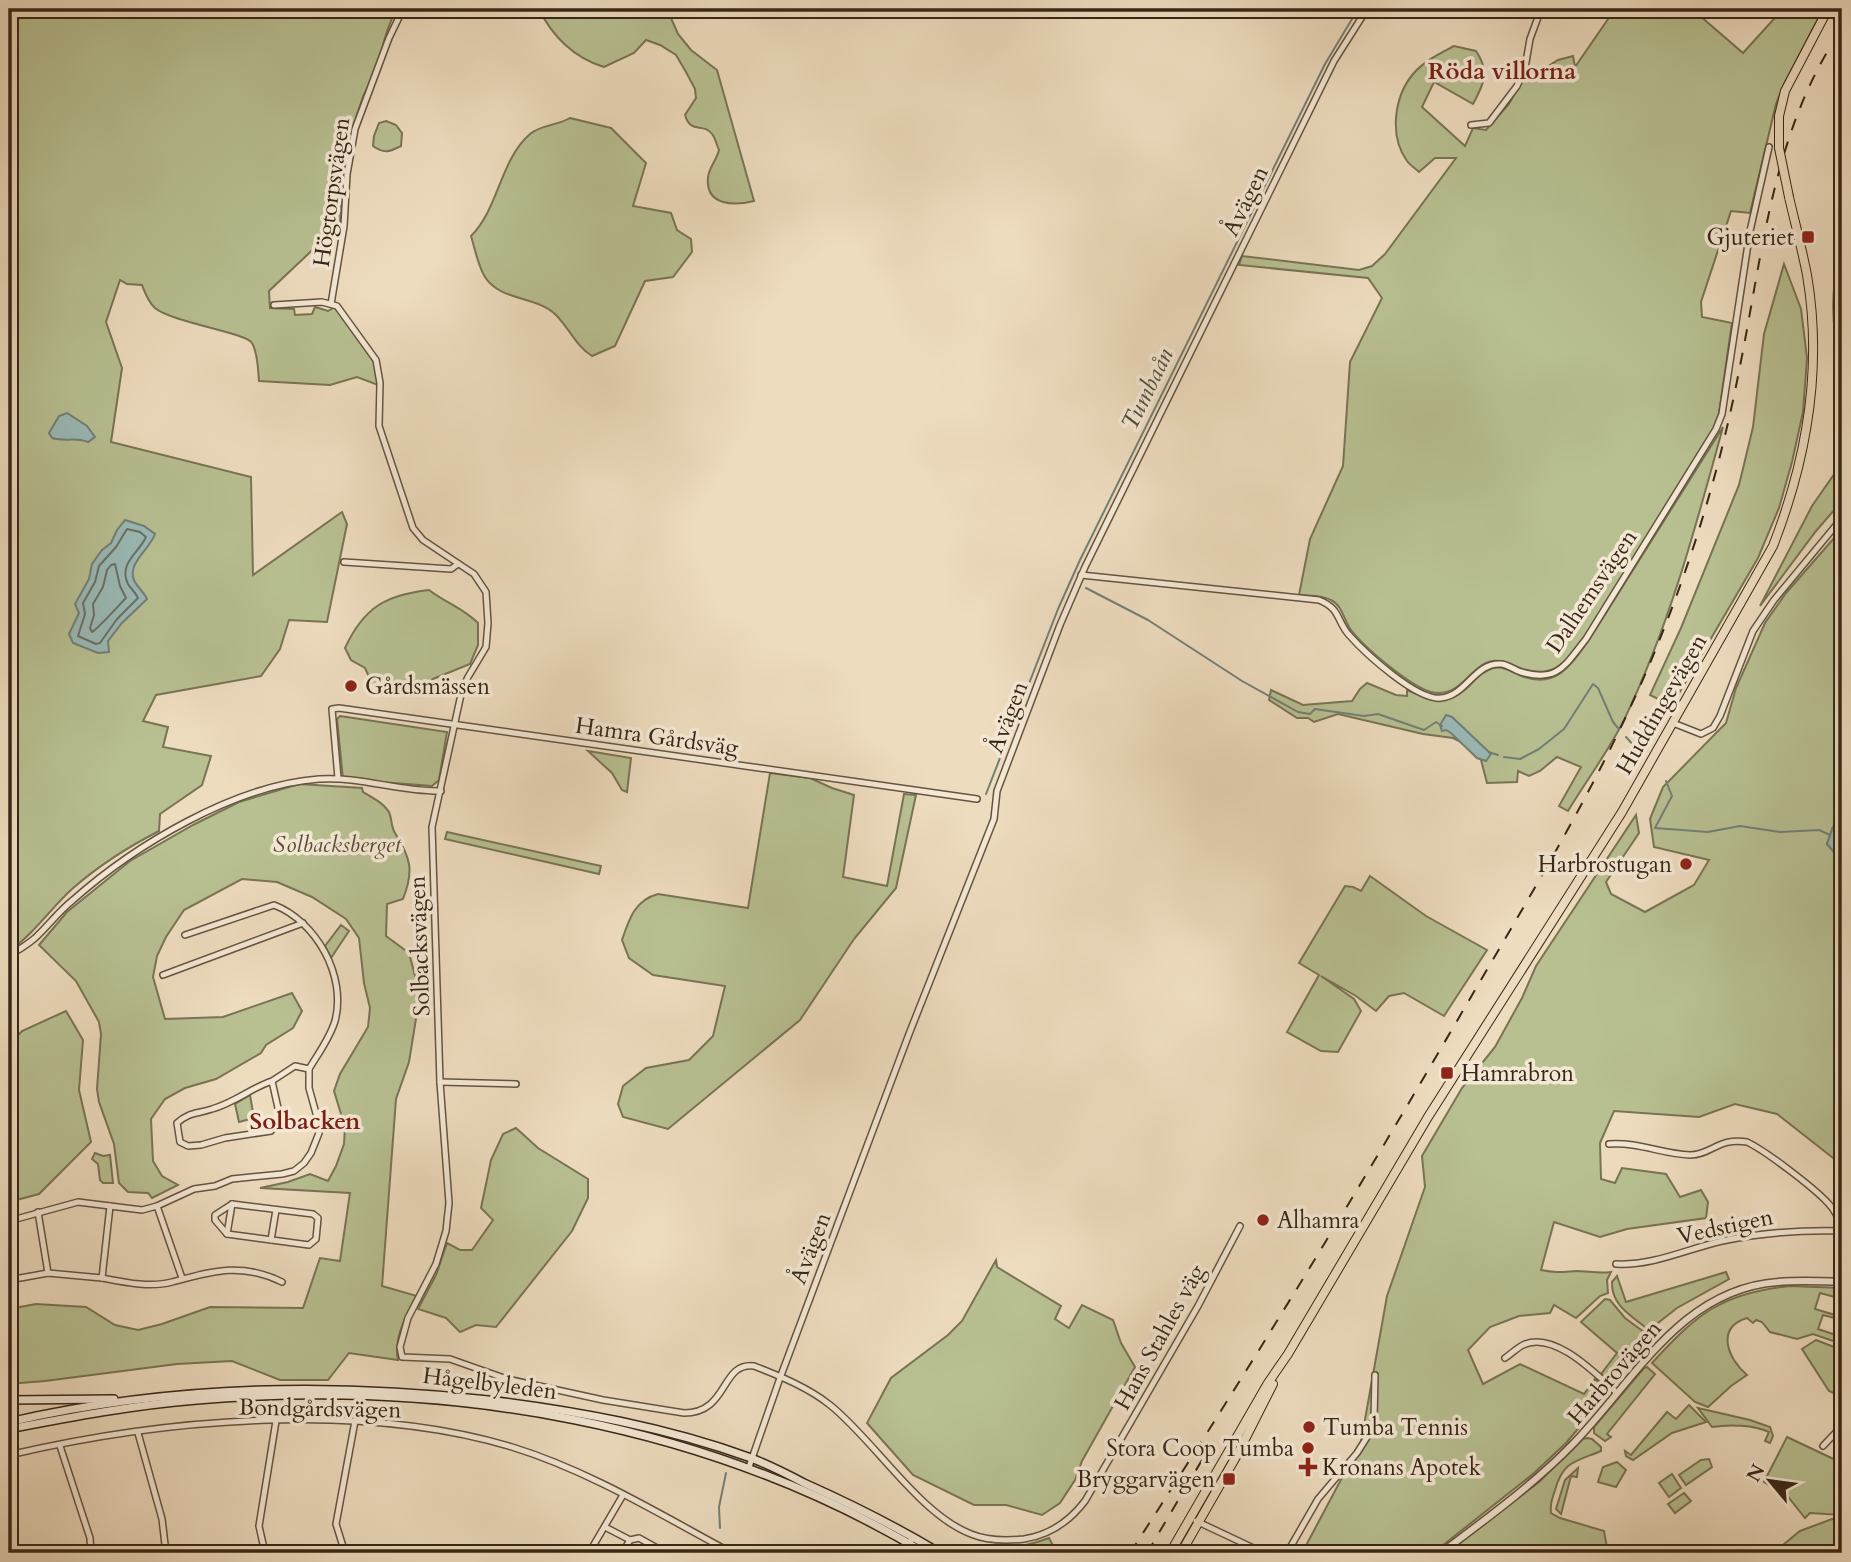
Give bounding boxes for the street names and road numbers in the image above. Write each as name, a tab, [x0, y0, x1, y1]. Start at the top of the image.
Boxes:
street label: Högtorpsvägen	[306, 115, 357, 269]
street label: Åvägen	[1214, 160, 1276, 242]
street label: Dalhemsvägen	[1539, 523, 1644, 659]
street label: Huddingevägen	[1609, 628, 1714, 780]
street label: Åvägen	[979, 676, 1035, 758]
street label: Hamra Gårdsväg	[573, 710, 741, 763]
street label: Solbacksvägen	[402, 875, 437, 1017]
street label: Vedstigen	[1674, 1201, 1776, 1252]
street label: Åvägen	[782, 1207, 838, 1289]
street label: Hans Stahles väg	[1107, 1259, 1212, 1416]
street label: Harbrovägen	[1560, 1314, 1668, 1431]
street label: Hågelbyleden	[421, 1360, 559, 1407]
street label: Bondgårdsvägen	[238, 1392, 402, 1425]

